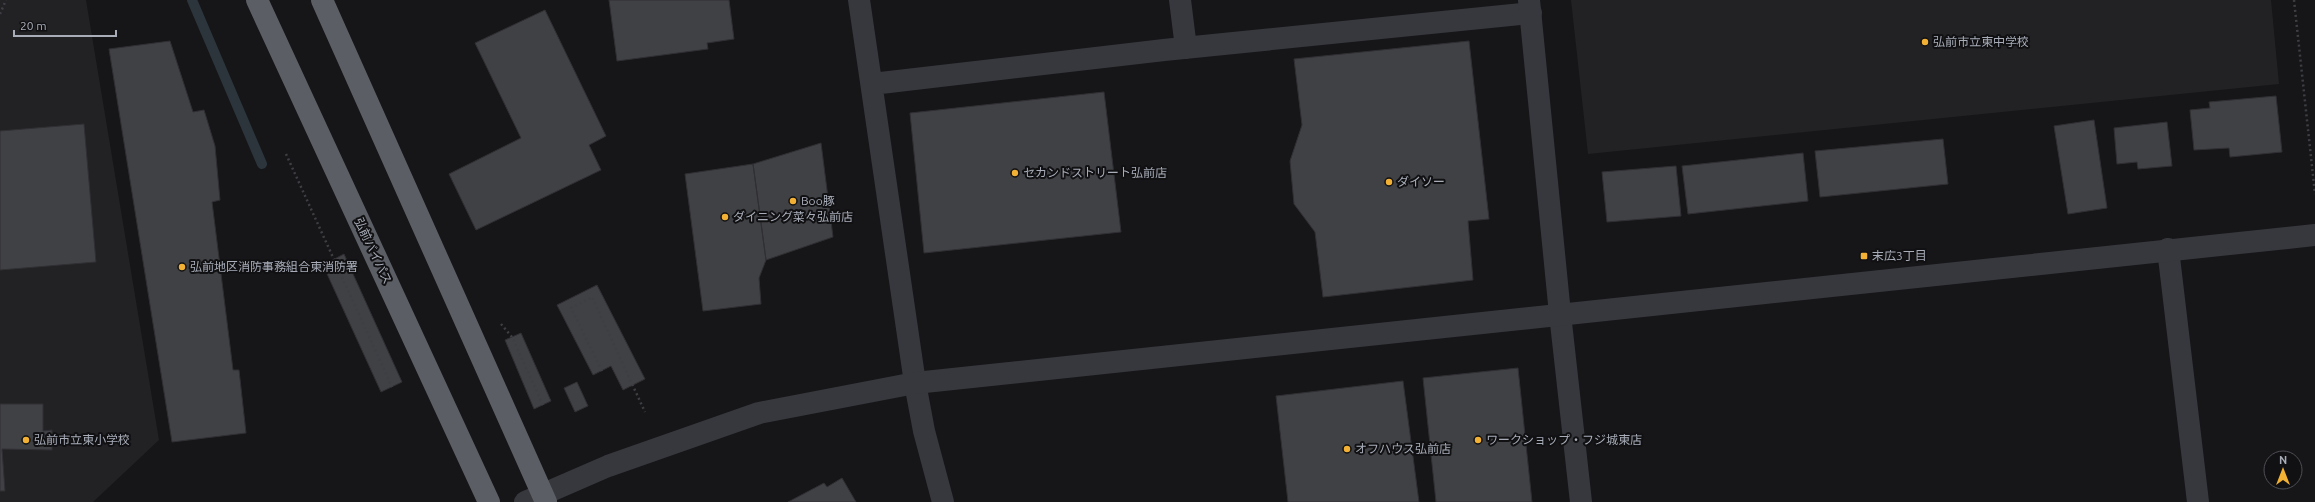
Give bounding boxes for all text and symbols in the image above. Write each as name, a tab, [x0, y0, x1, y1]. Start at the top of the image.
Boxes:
scale bar	[14, 12, 116, 38]
text: 20 m	[20, 19, 47, 32]
place label: 弘前市立東中学校	[1933, 35, 2029, 48]
marker: 弘前市立東中学校	[1920, 37, 1930, 47]
place label: セカンドストリート弘前店	[1023, 166, 1167, 179]
marker: セカンドストリート弘前店	[1010, 168, 1020, 178]
place label: ダイソー	[1397, 175, 1445, 188]
marker: ダイソー	[1384, 177, 1394, 187]
place label: Boo豚	[801, 194, 835, 207]
marker: Boo豚	[788, 196, 798, 206]
place label: ダイニング菜々弘前店	[733, 210, 853, 223]
marker: ダイニング菜々弘前店	[720, 212, 730, 222]
street label: 弘前バイパス	[352, 216, 395, 286]
place label: 末広3丁目	[1872, 249, 1927, 262]
marker: 末広3丁目	[1859, 251, 1869, 261]
place label: 弘前地区消防事務組合東消防署	[190, 260, 358, 273]
marker: 弘前地区消防事務組合東消防署	[177, 262, 187, 272]
place label: 弘前市立東小学校	[34, 433, 130, 446]
place label: ワークショップ・フジ城東店	[1486, 433, 1642, 446]
marker: 弘前市立東小学校	[21, 435, 31, 445]
marker: ワークショップ・フジ城東店	[1473, 435, 1483, 445]
place label: オフハウス弘前店	[1355, 442, 1451, 455]
marker: オフハウス弘前店	[1342, 444, 1352, 454]
north arrow	[2263, 450, 2303, 490]
text: N	[2279, 454, 2287, 466]

